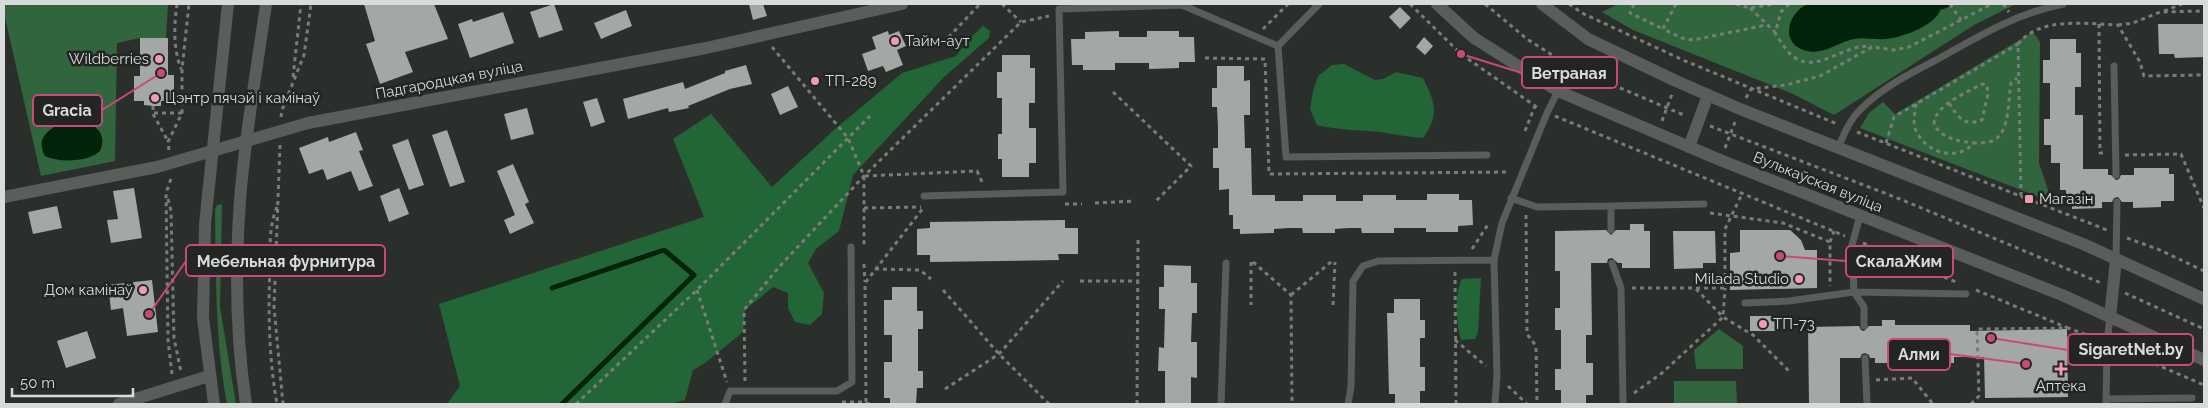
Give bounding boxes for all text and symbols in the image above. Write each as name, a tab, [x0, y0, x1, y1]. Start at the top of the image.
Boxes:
place label: Тайм-аут	[905, 32, 970, 50]
marker: Тайм-аут	[889, 35, 901, 47]
place label: Wildberries	[69, 50, 149, 68]
marker: Wildberries	[153, 53, 165, 65]
street label: Падгародцкая вуліца	[374, 57, 524, 103]
callout: Ветраная	[1522, 57, 1617, 88]
text: Ветраная	[1531, 64, 1607, 83]
place label: ТП-289	[825, 72, 877, 90]
marker: ТП-289	[809, 75, 821, 87]
place label: Цэнтр пячэй і камiнаў	[165, 89, 320, 107]
marker: Цэнтр пячэй і камiнаў	[149, 92, 161, 104]
callout: Gracia	[33, 95, 102, 126]
text: Gracia	[42, 101, 92, 120]
street label: Вулькаўская вуліца	[1751, 148, 1885, 216]
place label: Магазін	[2039, 190, 2093, 208]
marker: Магазін	[2023, 193, 2035, 205]
callout: Мебельная фурнитура	[186, 245, 385, 276]
callout: СкалаЖим	[1846, 246, 1953, 277]
text: Мебельная фурнитура	[197, 252, 375, 271]
text: СкалаЖим	[1856, 252, 1942, 271]
place label: Milada Studio	[1695, 270, 1789, 288]
marker: Milada Studio	[1793, 273, 1805, 285]
place label: Дом камiнаў	[44, 281, 133, 299]
marker: Дом камiнаў	[137, 284, 149, 296]
place label: ТП-73	[1773, 315, 1815, 333]
marker: ТП-73	[1757, 318, 1769, 330]
callout: SigaretNet.by	[2068, 334, 2193, 365]
callout: Алми	[1888, 339, 1950, 370]
text: SigaretNet.by	[2079, 340, 2184, 359]
text: Алми	[1898, 345, 1940, 364]
marker: Аптека	[2055, 363, 2067, 375]
scale bar	[12, 366, 134, 398]
text: 50 m	[20, 374, 55, 392]
place label: Аптека	[2036, 377, 2086, 395]

